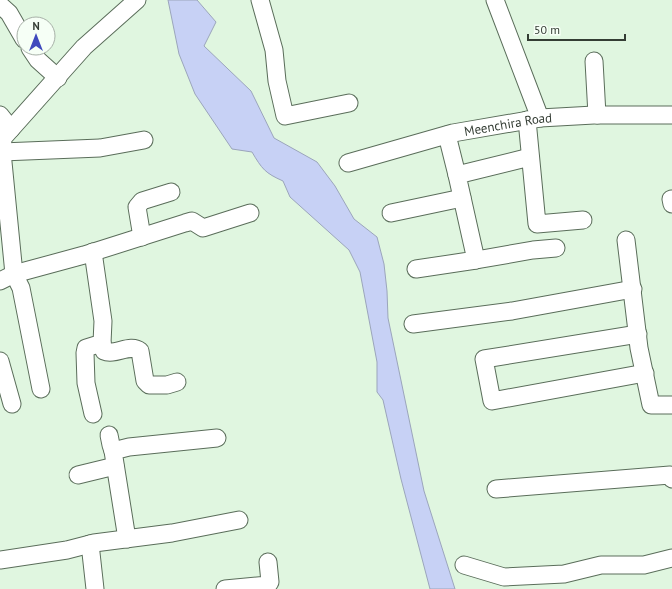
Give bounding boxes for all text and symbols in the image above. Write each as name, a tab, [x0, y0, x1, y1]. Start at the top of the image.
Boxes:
north arrow	[16, 16, 56, 56]
scale bar	[528, 16, 625, 42]
text: N	[32, 19, 40, 33]
text: 50 m	[534, 22, 560, 37]
street label: Meenchira Road	[463, 109, 552, 140]

